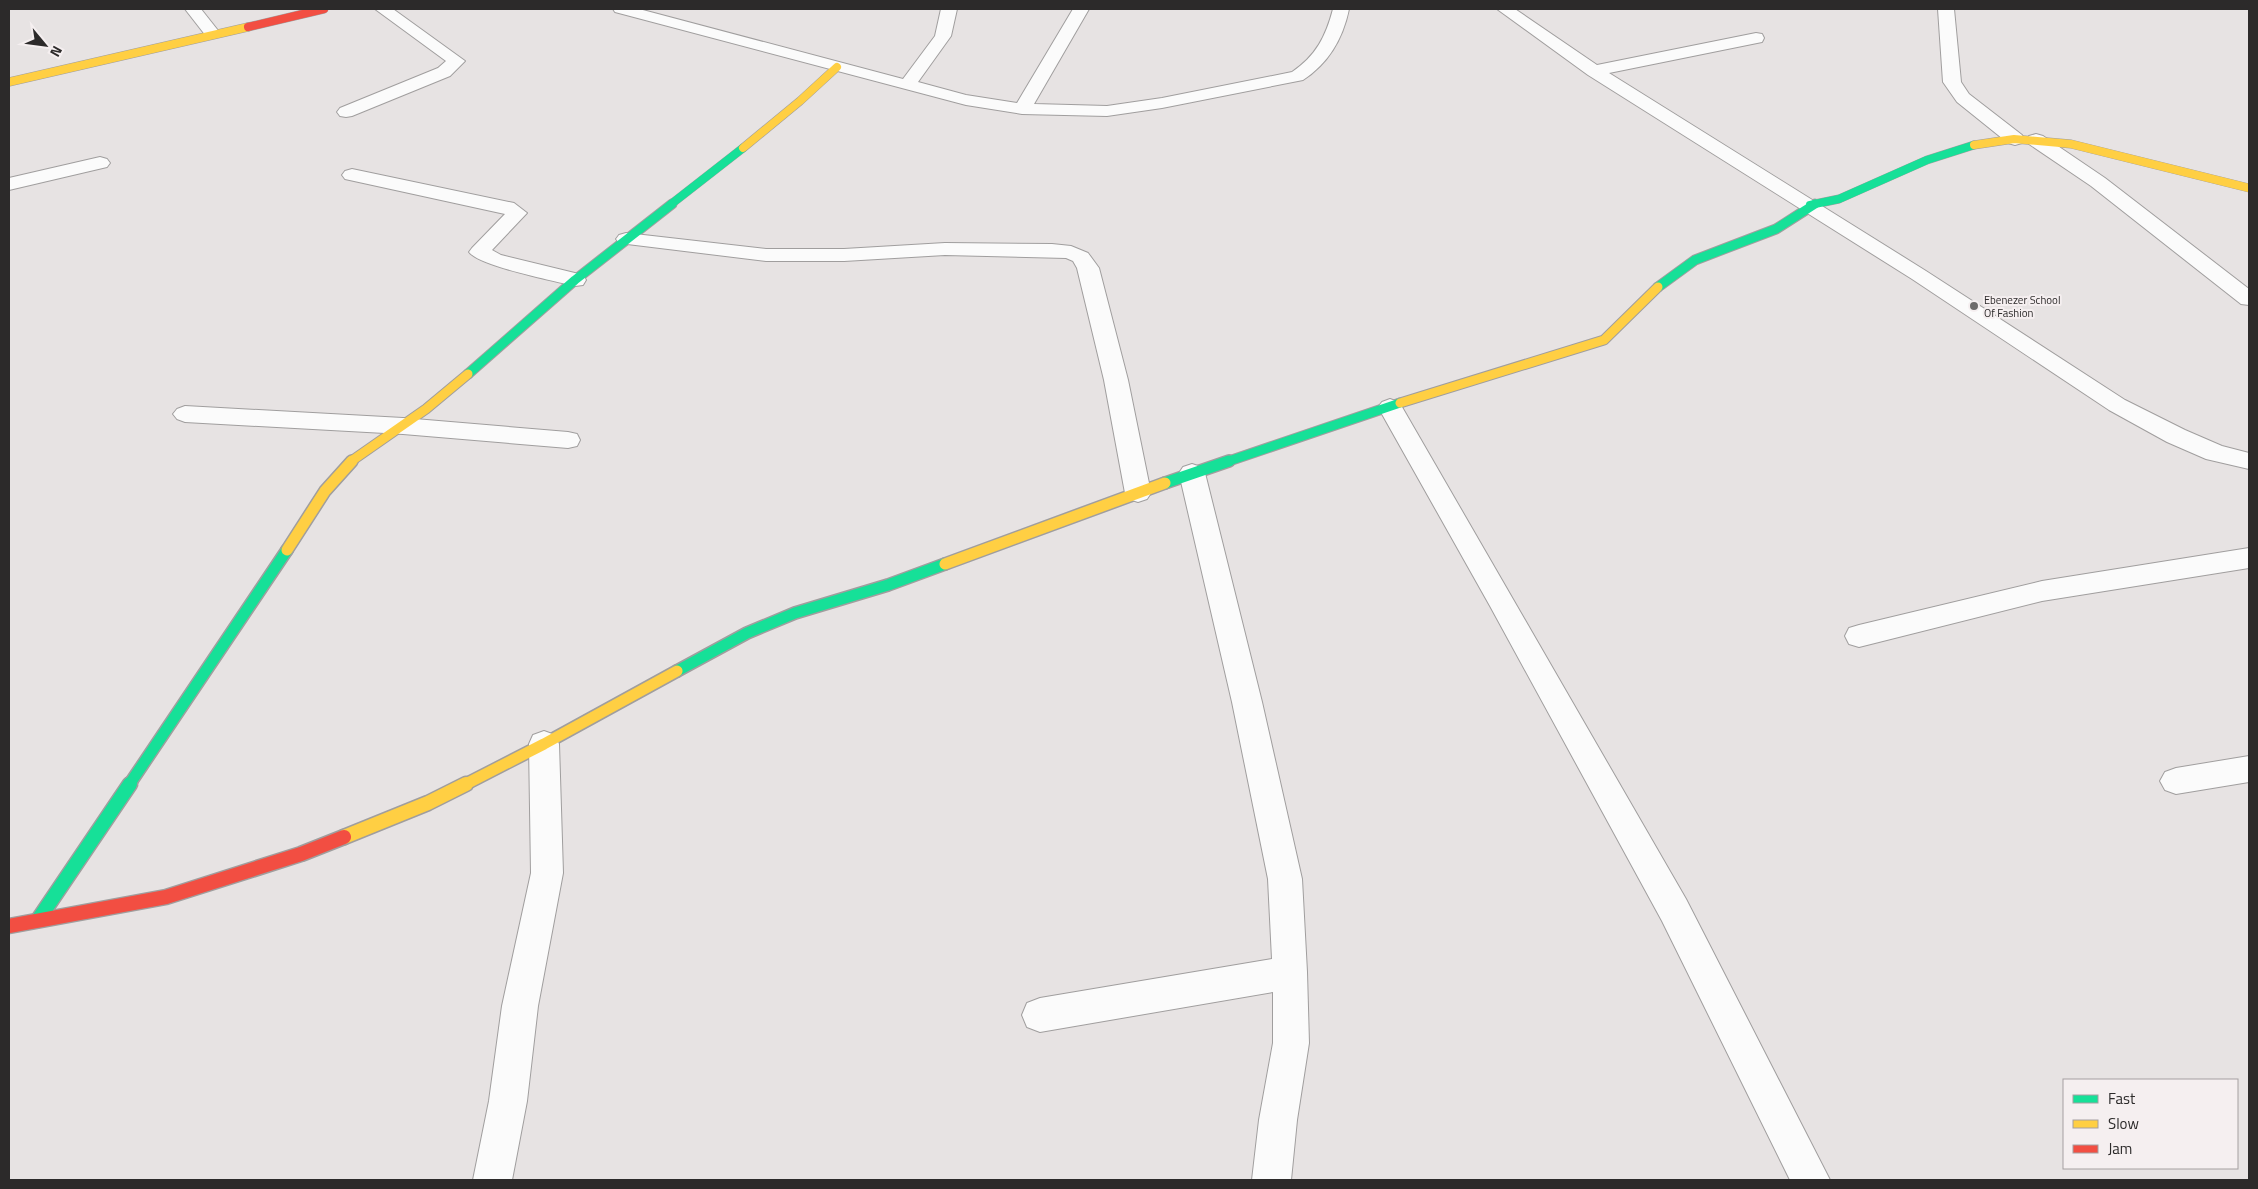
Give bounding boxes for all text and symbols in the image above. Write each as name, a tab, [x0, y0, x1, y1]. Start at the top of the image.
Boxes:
north arrow	[20, 20, 70, 70]
text: N	[45, 42, 68, 61]
place label: Ebenezer School Of Fashion	[1984, 292, 2060, 321]
marker: Ebenezer School Of Fashion	[1968, 300, 1980, 312]
legend	[2063, 1079, 2238, 1169]
text: Fast	[2108, 1087, 2136, 1110]
text: Slow	[2108, 1112, 2139, 1135]
text: Jam	[2108, 1137, 2132, 1160]

